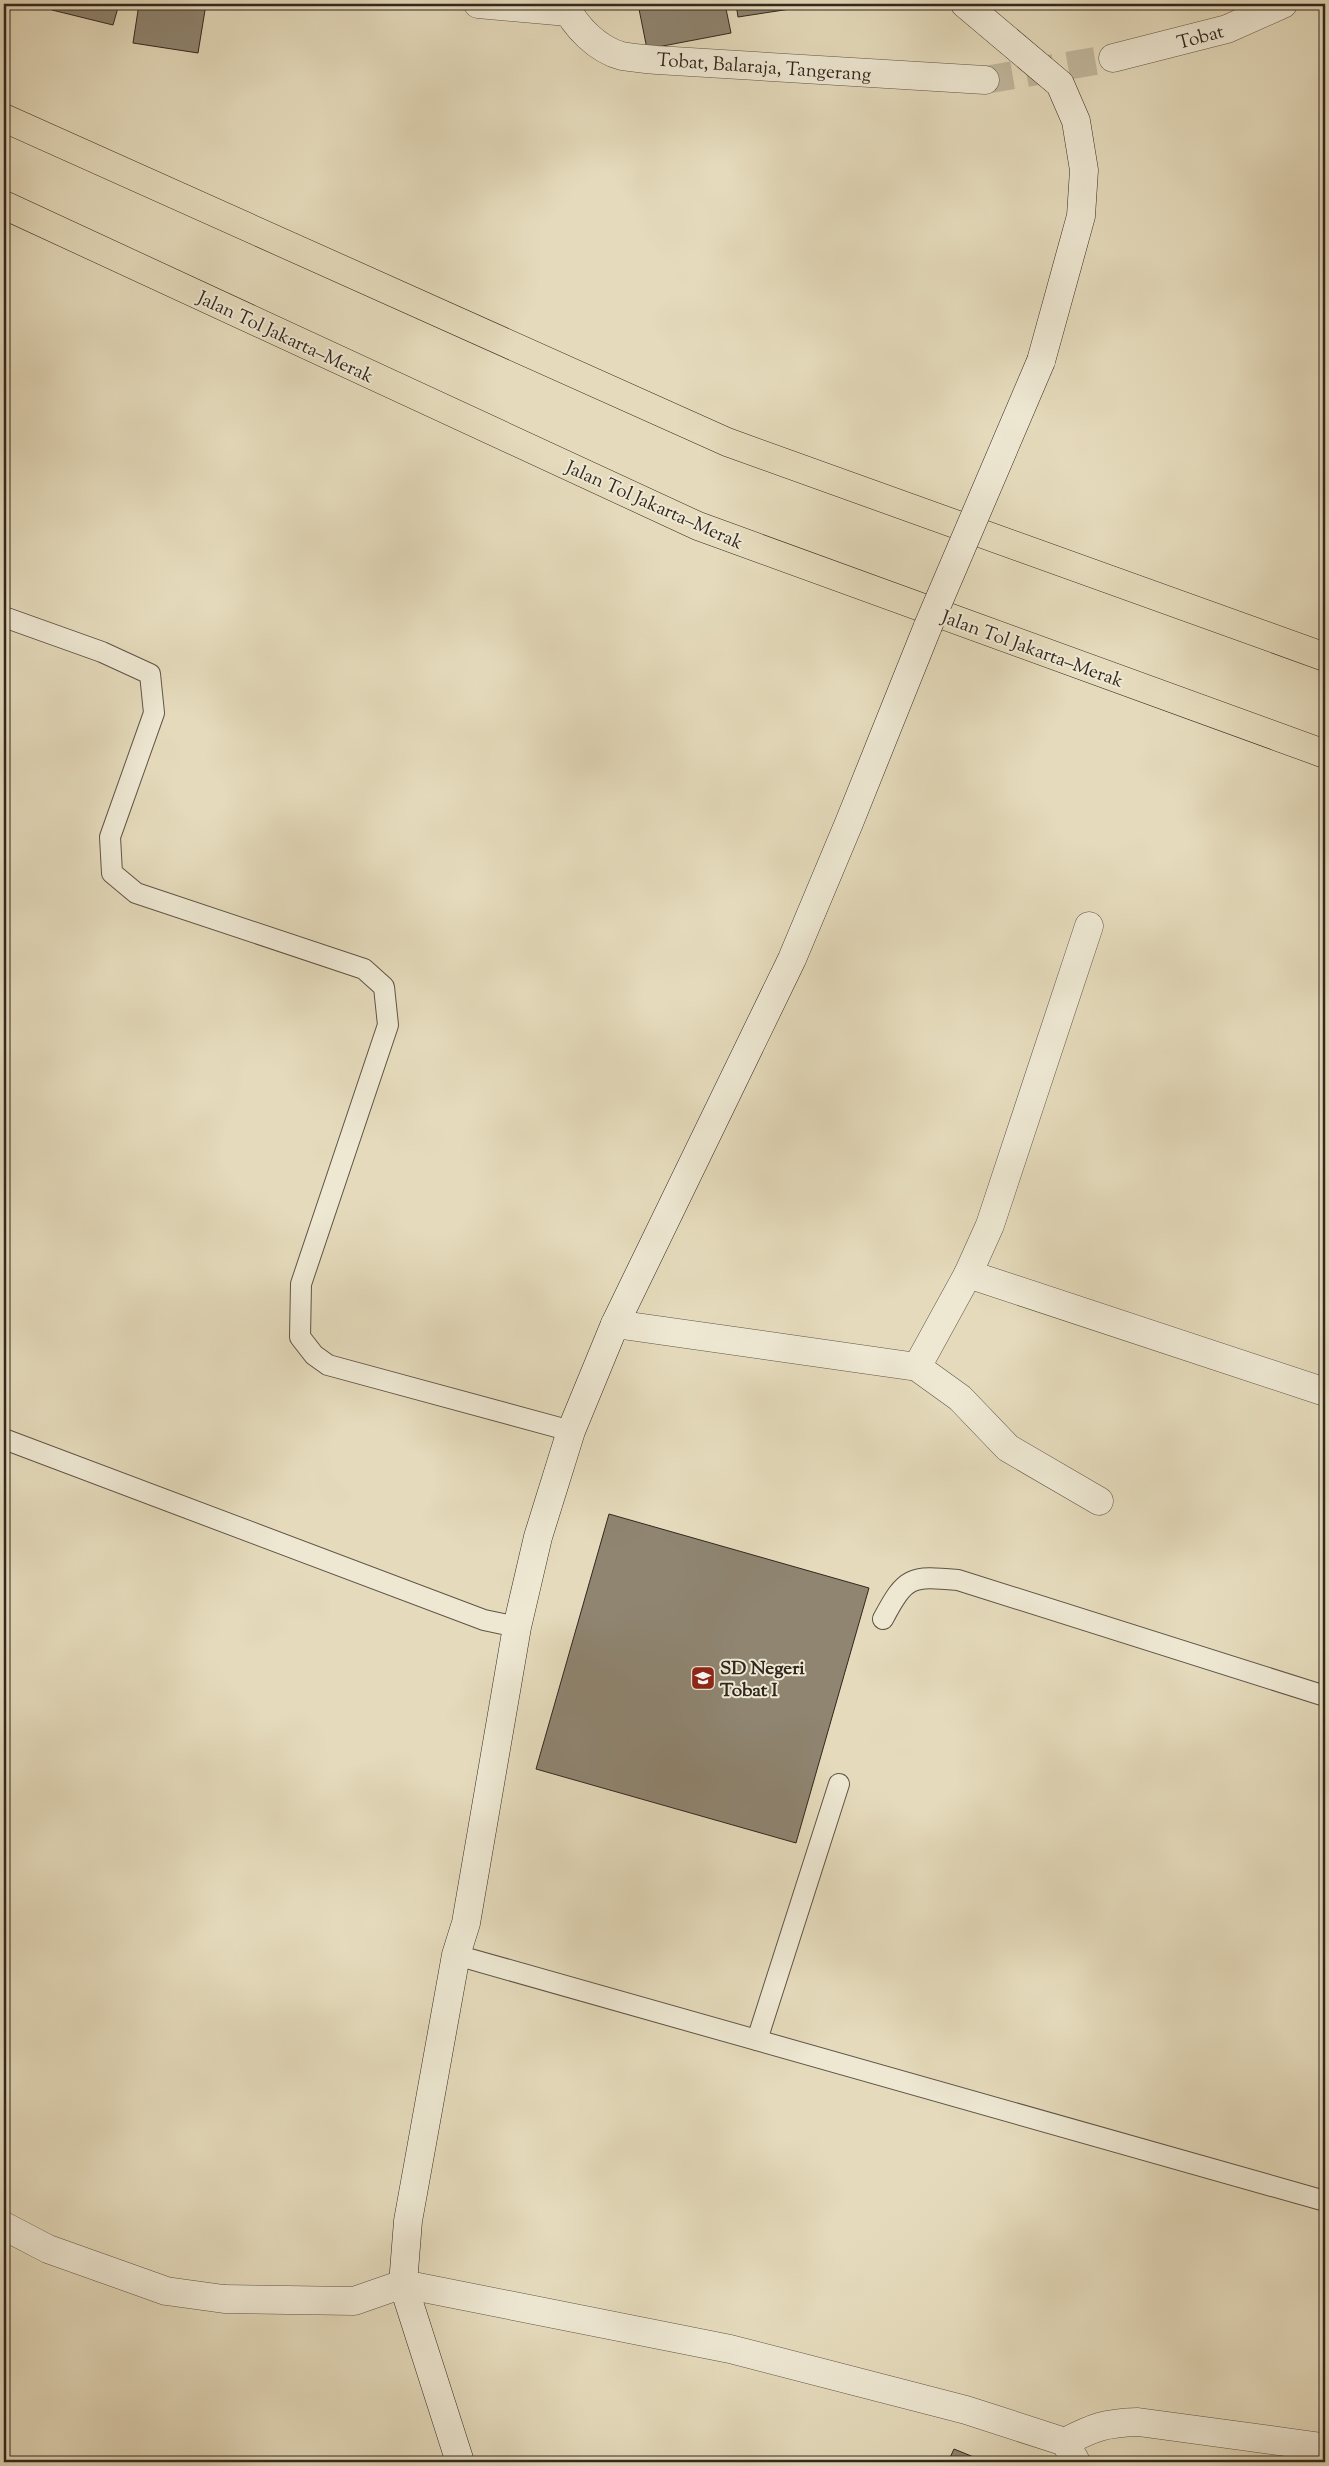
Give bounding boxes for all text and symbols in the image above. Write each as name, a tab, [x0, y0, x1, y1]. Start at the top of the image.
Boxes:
street label: Tobat	[1174, 19, 1227, 58]
street label: Tobat, Balaraja, Tangerang	[656, 48, 872, 89]
street label: Jalan Tol Jakarta–Merak	[191, 285, 378, 391]
street label: Jalan Tol Jakarta–Merak	[560, 455, 748, 558]
street label: Jalan Tol Jakarta–Merak	[937, 605, 1127, 696]
place label: SD Negeri Tobat I	[720, 1656, 805, 1705]
school or university icon: SD Negeri Tobat I	[690, 1665, 716, 1691]

